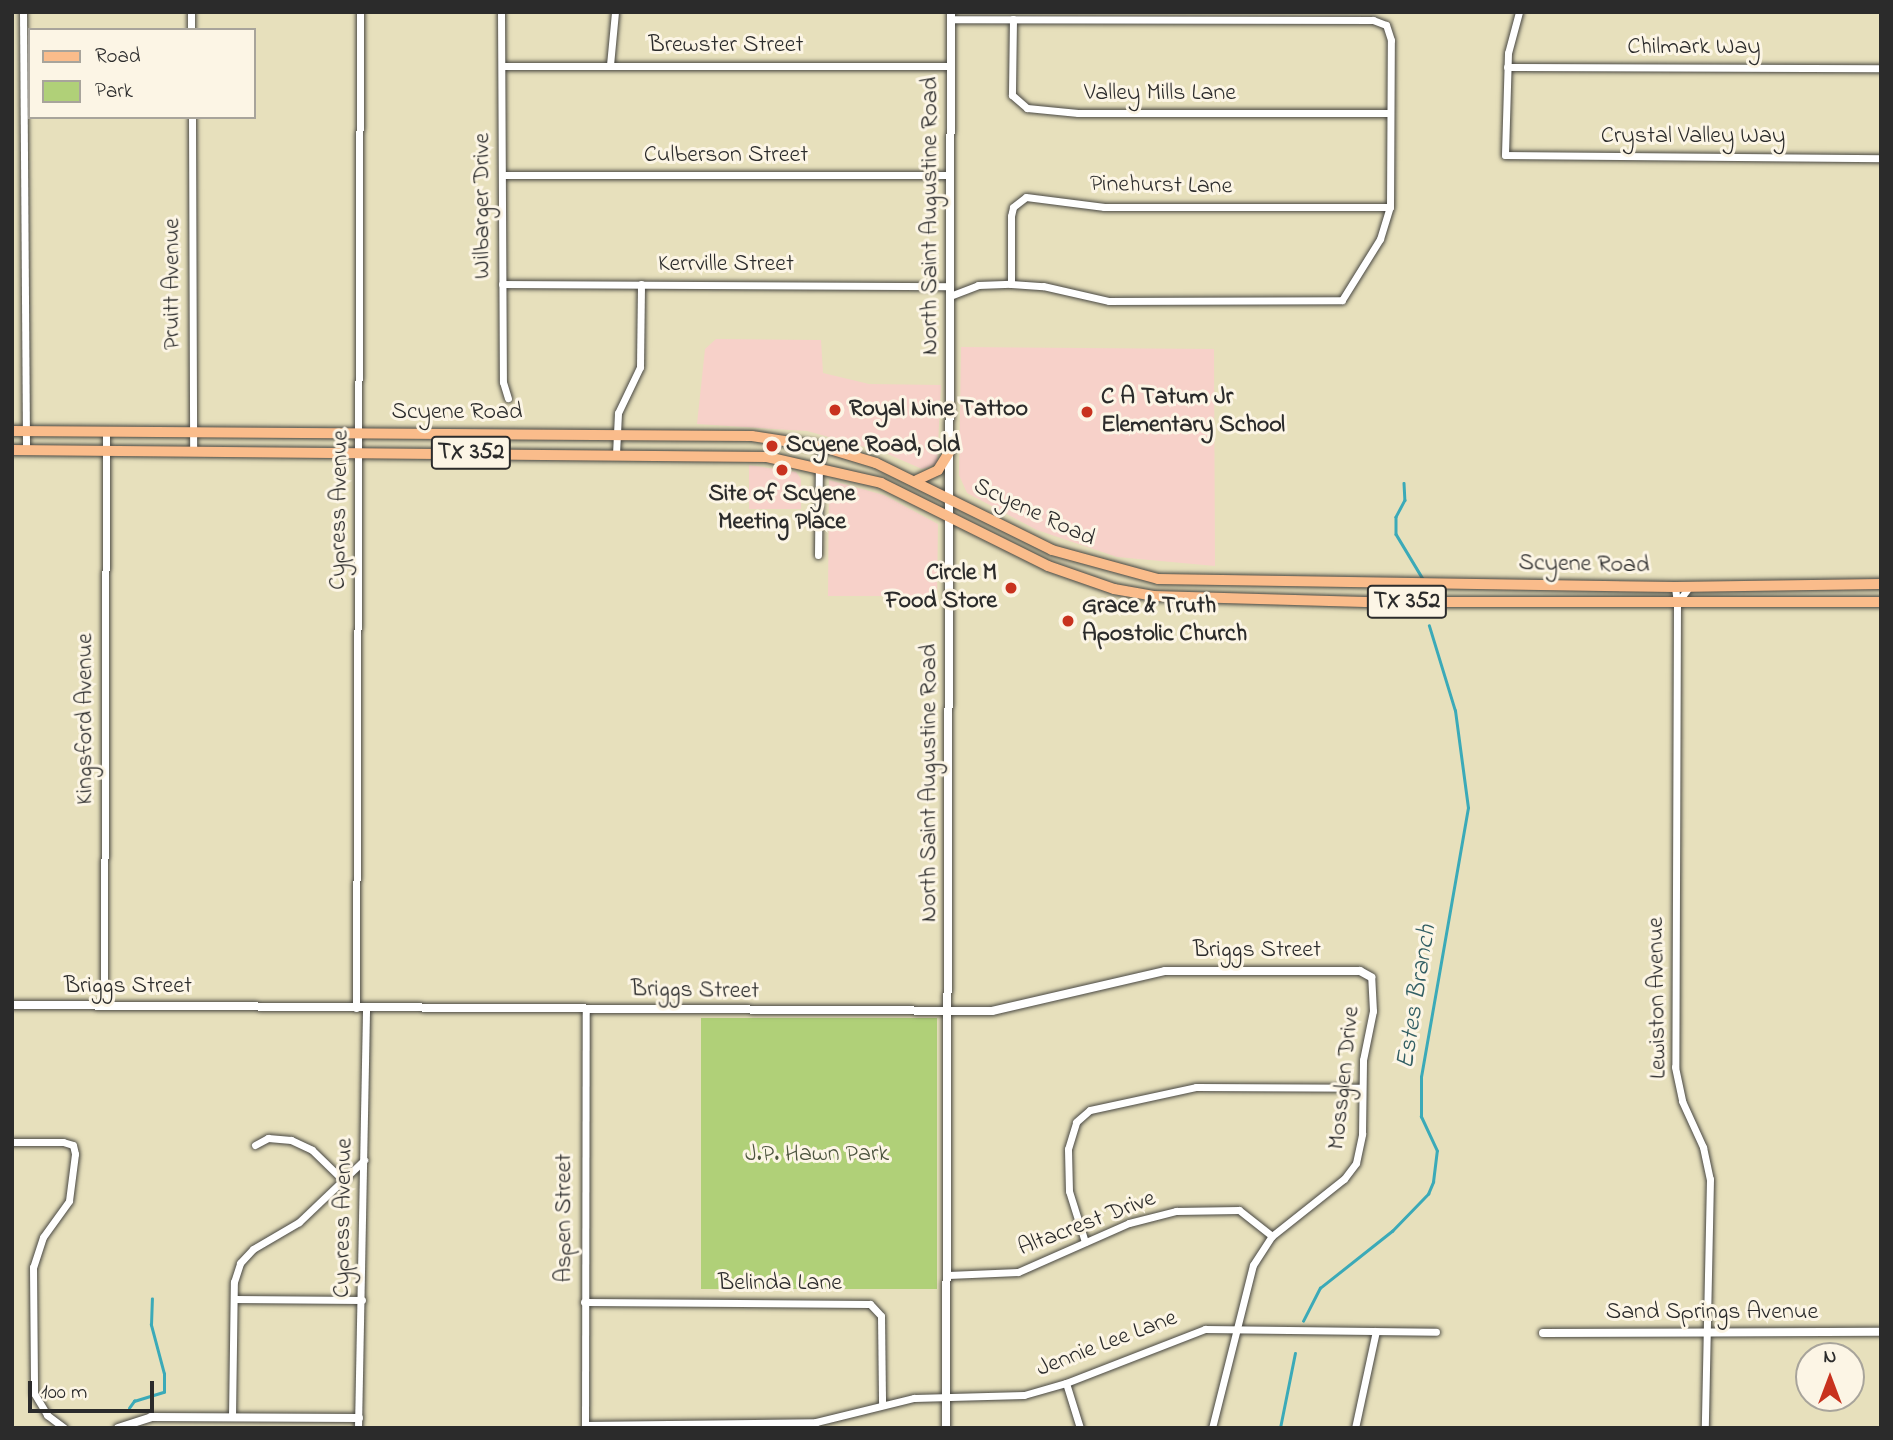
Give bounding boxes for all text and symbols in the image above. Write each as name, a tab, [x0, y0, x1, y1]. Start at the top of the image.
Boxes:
legend	[28, 28, 256, 119]
street label: Brewster Street	[648, 32, 804, 60]
street label: Chilmark Way	[1627, 34, 1761, 62]
text: Road	[95, 42, 141, 72]
text: Park	[95, 77, 133, 107]
street label: North Saint Augustine Road	[917, 77, 945, 355]
street label: Valley Mills Lane	[1084, 80, 1236, 108]
street label: Crystal Valley Way	[1601, 123, 1785, 151]
street label: Wilbarger Drive	[469, 133, 497, 279]
street label: Culberson Street	[644, 142, 808, 170]
street label: Pinehurst Lane	[1089, 170, 1233, 202]
street label: Pruitt Avenue	[159, 218, 187, 350]
street label: Kerrville Street	[658, 251, 794, 279]
place label: C A Tatum Jr Elementary School	[1101, 384, 1285, 440]
place label: Royal Nine Tattoo	[849, 396, 1028, 424]
street label: Scyene Road	[392, 399, 522, 427]
marker: Royal Nine Tattoo	[827, 402, 843, 418]
marker: C A Tatum Jr Elementary School	[1079, 404, 1095, 420]
street label: Cypress Avenue	[324, 430, 356, 590]
place label: Scyene Road, Old	[786, 432, 960, 460]
road number: TX 352	[431, 433, 511, 472]
marker: Scyene Road, Old	[764, 438, 780, 454]
marker: Site of Scyene Meeting Place	[774, 462, 790, 478]
street label: Scyene Road	[969, 472, 1099, 554]
place label: Site of Scyene Meeting Place	[709, 481, 855, 537]
street label: Scyene Road	[1518, 549, 1650, 581]
place label: Circle M Food Store	[885, 560, 997, 616]
marker: Circle M Food Store	[1003, 580, 1019, 596]
road number: TX 352	[1367, 582, 1447, 622]
place label: Grace & Truth Apostolic Church	[1082, 593, 1247, 649]
marker: Grace & Truth Apostolic Church	[1060, 613, 1076, 629]
street label: Kingsford Avenue	[72, 633, 100, 805]
street label: North Saint Augustine Road	[916, 644, 944, 922]
street label: Lewiston Avenue	[1642, 917, 1674, 1079]
water label: Estes Branch	[1391, 923, 1445, 1071]
street label: Briggs Street	[1193, 937, 1321, 965]
street label: Briggs Street	[64, 973, 192, 1001]
street label: Briggs Street	[631, 975, 759, 1007]
street label: Mossglen Drive	[1323, 1005, 1367, 1151]
street label: Cypress Avenue	[328, 1138, 360, 1298]
park label: J.P. Hawn Park	[745, 1141, 889, 1169]
street label: Aspen Street	[551, 1153, 579, 1283]
street label: Altacrest Drive	[1014, 1185, 1160, 1263]
street label: Belinda Lane	[718, 1270, 842, 1298]
street label: Sand Springs Avenue	[1606, 1299, 1818, 1327]
street label: Jennie Lee Lane	[1033, 1304, 1181, 1384]
north arrow	[1795, 1342, 1865, 1412]
text: N	[1824, 1344, 1836, 1371]
scale bar	[32, 1366, 158, 1410]
text: 100 m	[41, 1378, 87, 1408]

